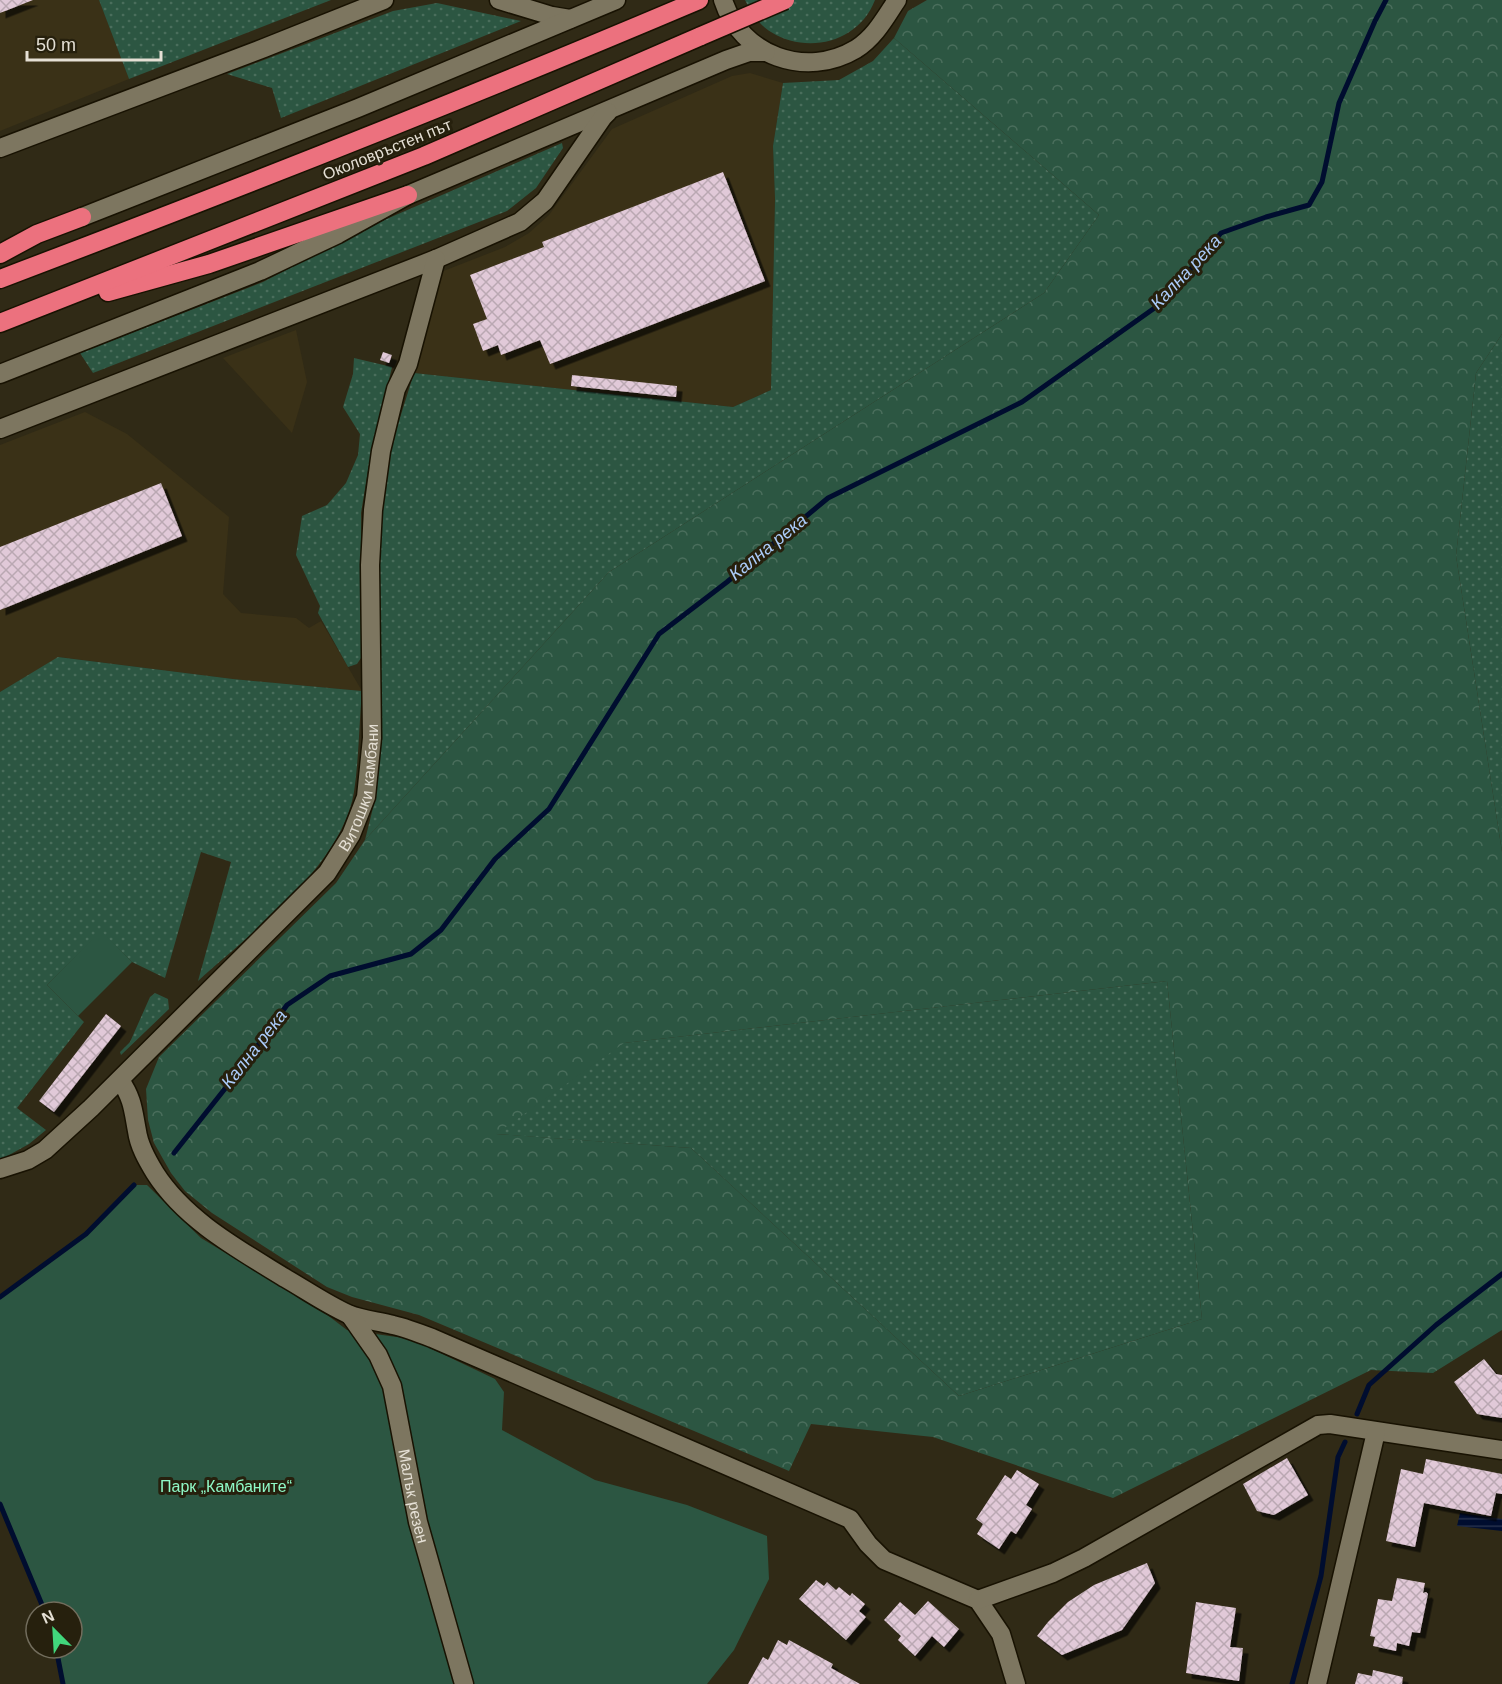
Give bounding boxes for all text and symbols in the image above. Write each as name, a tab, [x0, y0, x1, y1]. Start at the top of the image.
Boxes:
scale bar	[27, 24, 160, 62]
text: 50 m	[36, 35, 76, 55]
street label: Околовръстен път	[320, 116, 455, 183]
water label: Кална река	[1147, 231, 1225, 313]
water label: Кална река	[725, 510, 811, 584]
street label: Витошки камбани	[335, 724, 381, 854]
water label: Кална река	[217, 1006, 291, 1092]
street label: Малък резен	[395, 1448, 432, 1545]
park label: Парк „Камбаните“	[160, 1478, 292, 1495]
north arrow	[24, 1600, 84, 1660]
text: N	[39, 1607, 57, 1627]

